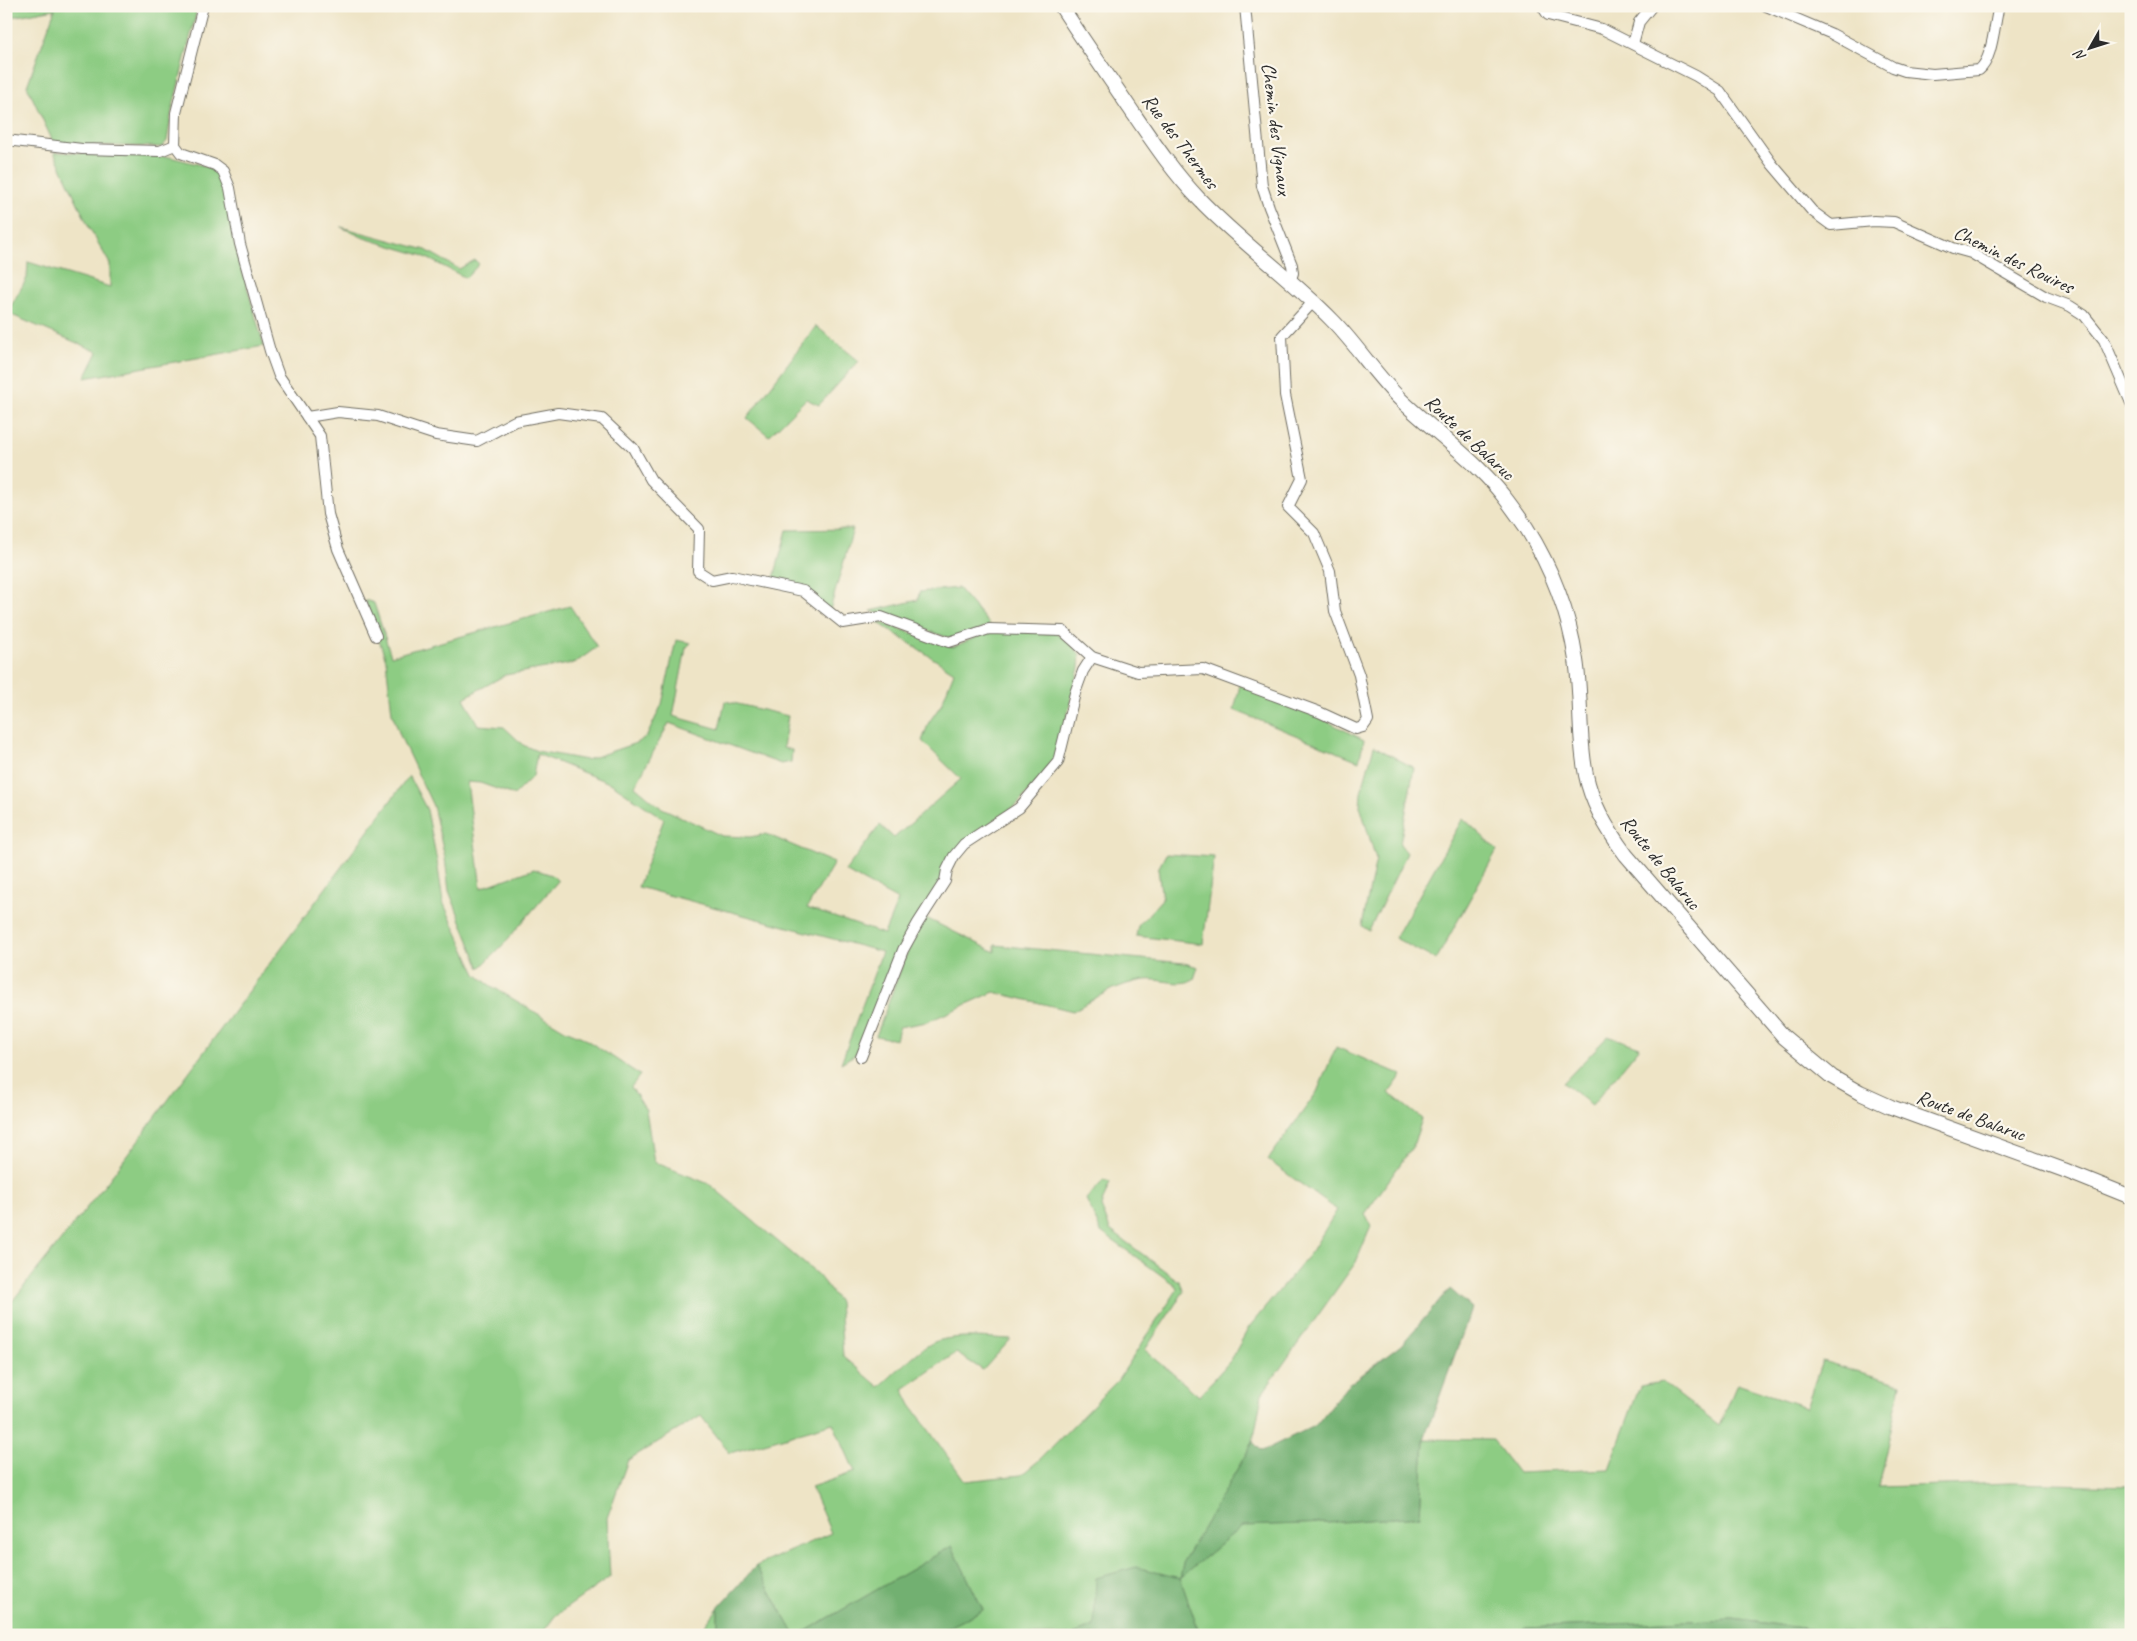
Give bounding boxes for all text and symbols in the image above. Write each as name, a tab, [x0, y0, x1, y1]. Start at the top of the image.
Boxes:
north arrow	[2064, 22, 2114, 72]
text: N	[2069, 45, 2090, 65]
street label: Chemin des Vignaux	[1256, 62, 1297, 199]
street label: Rue des Thermes	[1137, 89, 1226, 195]
street label: Chemin des Rouires	[1950, 220, 2080, 300]
street label: Route de Balaruc	[1420, 389, 1521, 486]
street label: Route de Balaruc	[1615, 810, 1707, 915]
street label: Route de Balaruc	[1913, 1084, 2029, 1147]

